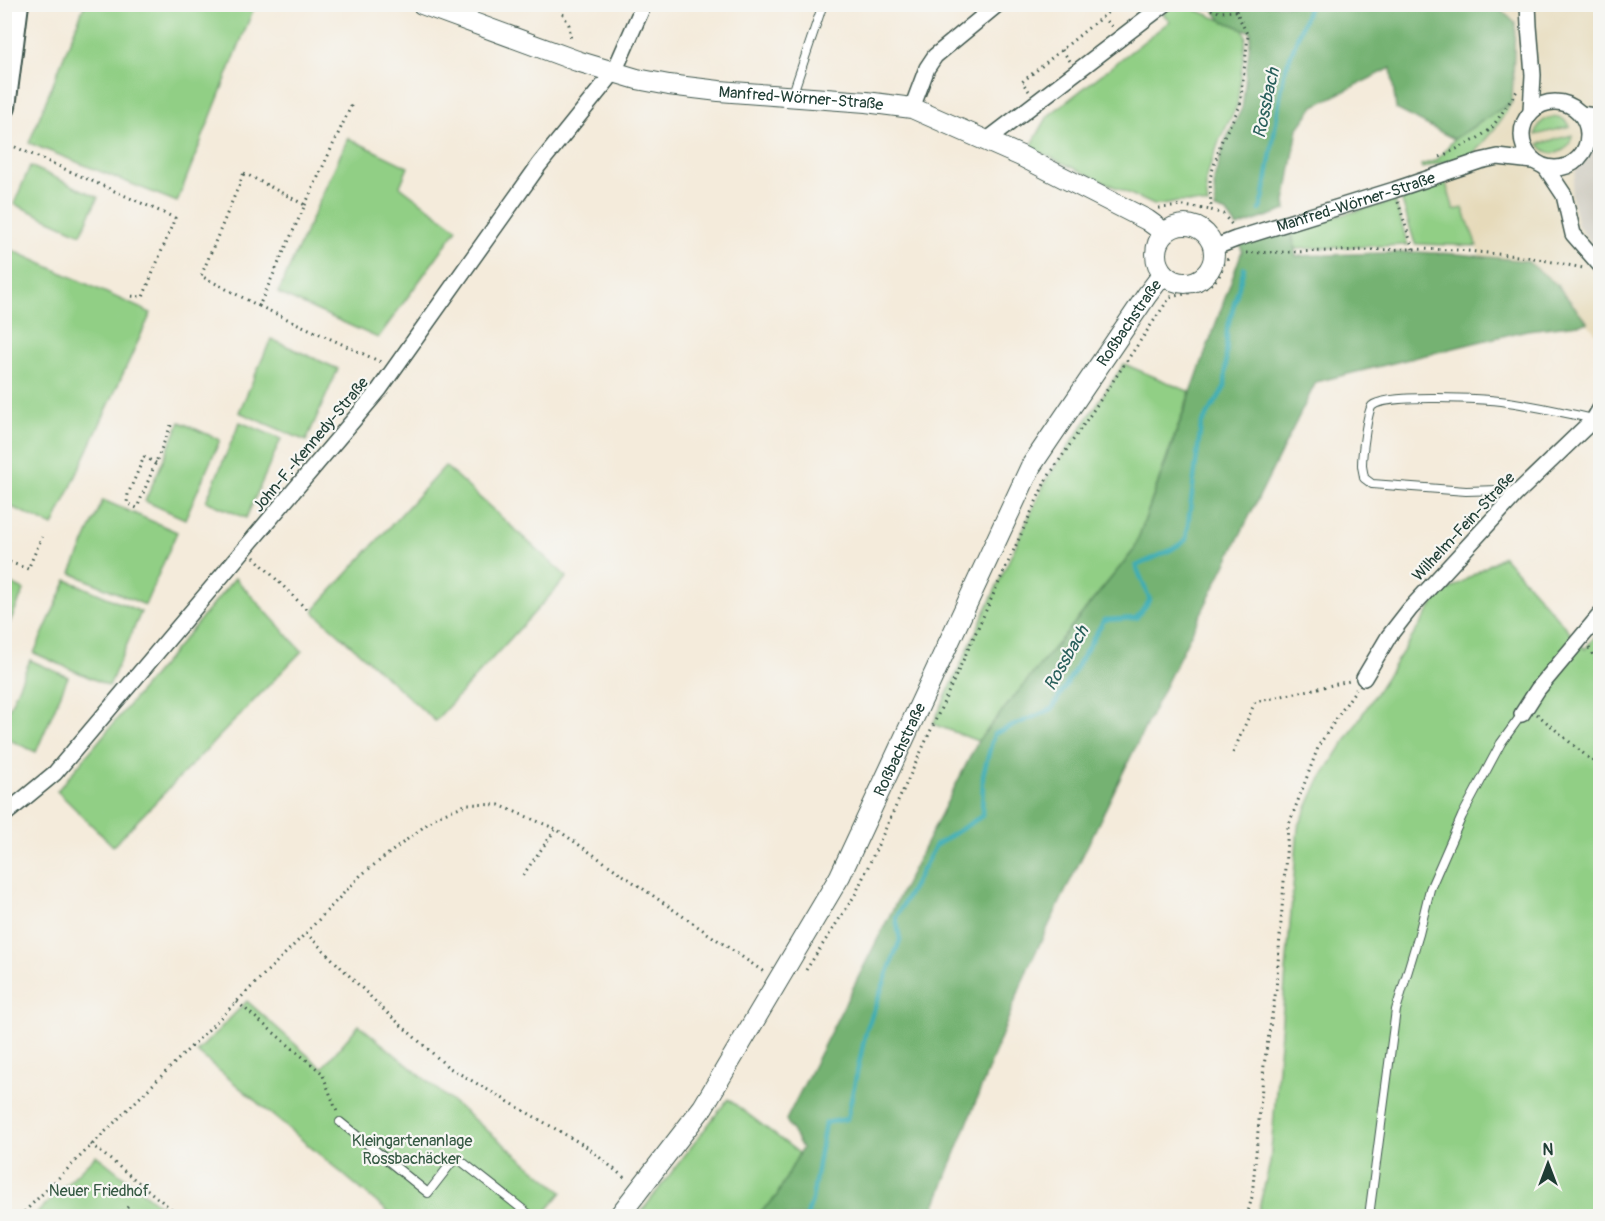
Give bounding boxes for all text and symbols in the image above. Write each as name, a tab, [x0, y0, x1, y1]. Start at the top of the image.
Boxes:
water label: Rossbach	[1248, 64, 1285, 140]
street label: Manfred-Wörner-Straße	[718, 82, 885, 115]
street label: Manfred-Wörner-Straße	[1274, 168, 1438, 237]
street label: Roßbachstraße	[1093, 276, 1166, 370]
street label: John-F.-Kennedy-Straße	[249, 373, 373, 516]
street label: Wilhelm-Fein-Straße	[1408, 468, 1519, 585]
water label: Rossbach	[1039, 620, 1095, 695]
street label: Roßbachstraße	[870, 700, 930, 800]
park label: Kleingartenanlage Rossbachäcker	[352, 1131, 472, 1169]
north arrow	[1518, 1134, 1578, 1194]
text: N	[1543, 1140, 1554, 1160]
park label: Neuer Friedhof	[49, 1181, 150, 1201]

